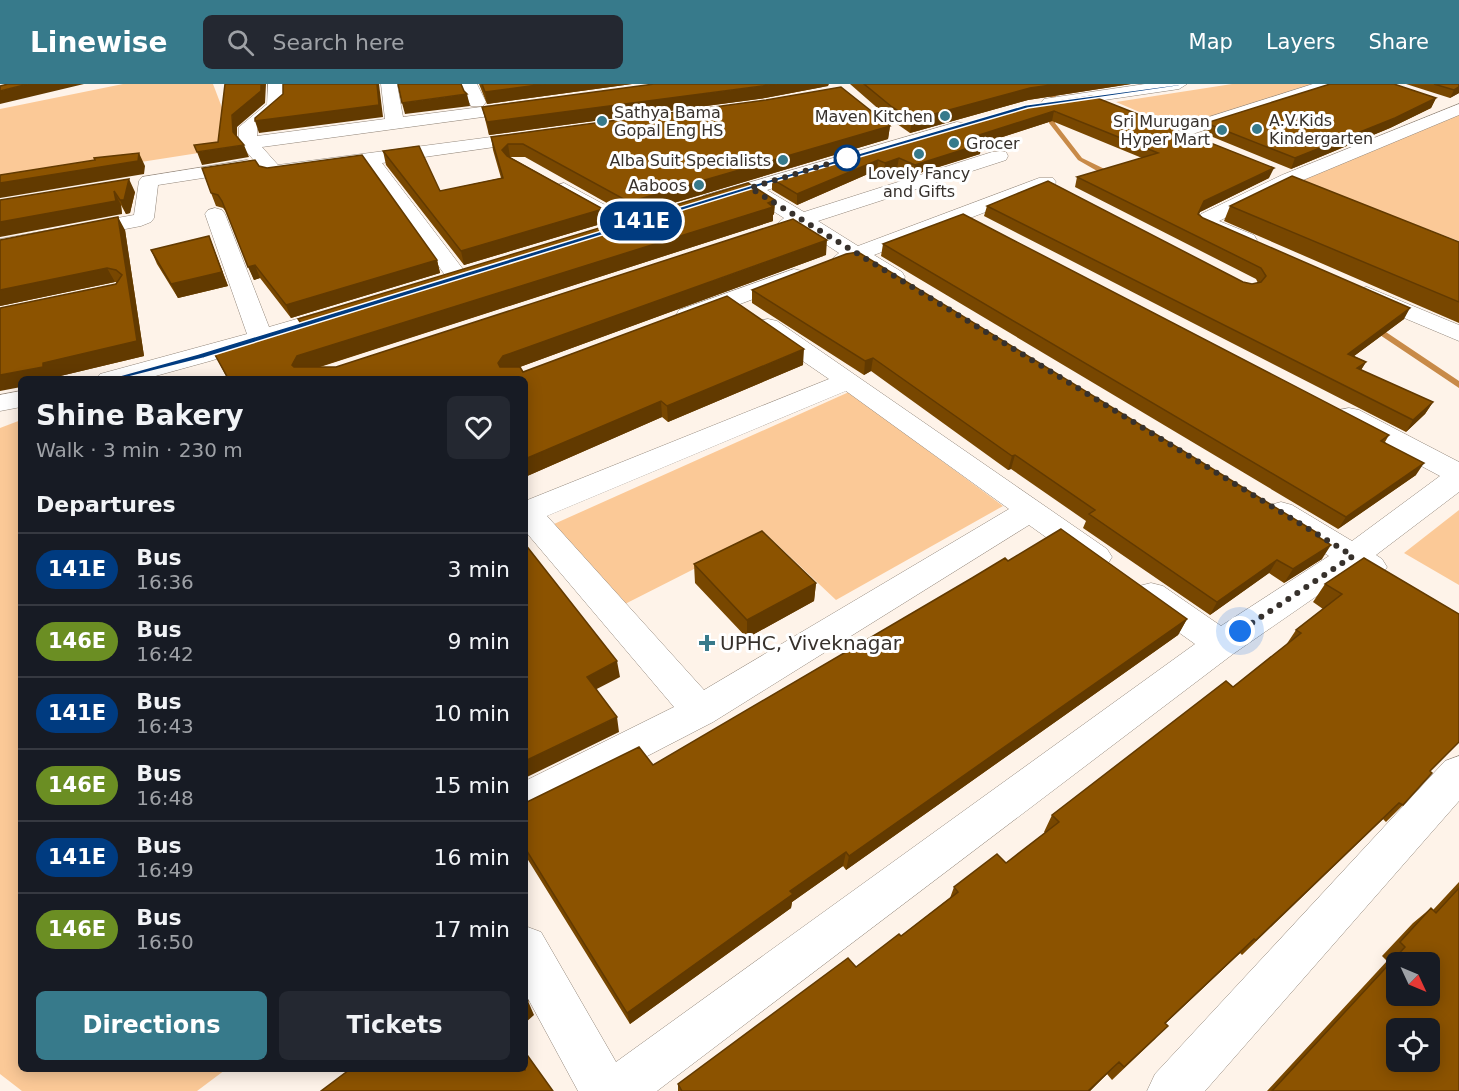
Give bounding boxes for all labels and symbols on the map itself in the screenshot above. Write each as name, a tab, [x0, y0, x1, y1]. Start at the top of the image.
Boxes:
place label: Sathya Bama Gopal Eng HS	[614, 103, 723, 140]
place label: Maven Kitchen	[815, 107, 933, 126]
marker: Maven Kitchen	[938, 109, 952, 123]
place label: A.V.Kids Kindergarten	[1269, 111, 1373, 148]
place label: Sri Murugan Hyper Mart	[1113, 112, 1210, 149]
marker: Sathya Bama Gopal Eng HS	[595, 114, 609, 128]
marker: A.V.Kids Kindergarten	[1250, 122, 1264, 136]
marker: Sri Murugan Hyper Mart	[1215, 123, 1229, 137]
place label: Grocer	[966, 134, 1020, 153]
marker: Grocer	[947, 136, 961, 150]
unlabelled marker	[834, 145, 860, 171]
marker: Lovely Fancy and Gifts	[912, 147, 926, 161]
place label: Alba Suit Specialists	[609, 151, 771, 170]
marker: Alba Suit Specialists	[776, 153, 790, 167]
place label: Lovely Fancy and Gifts	[868, 164, 970, 201]
place label: Aaboos	[628, 176, 687, 195]
marker: Aaboos	[692, 178, 706, 192]
line badge: 141E	[599, 202, 683, 240]
your location	[1225, 616, 1255, 646]
place label: UPHC, Viveknagar	[720, 631, 902, 655]
marker: UPHC, Viveknagar	[698, 634, 716, 652]
north arrow	[1386, 952, 1440, 1006]

